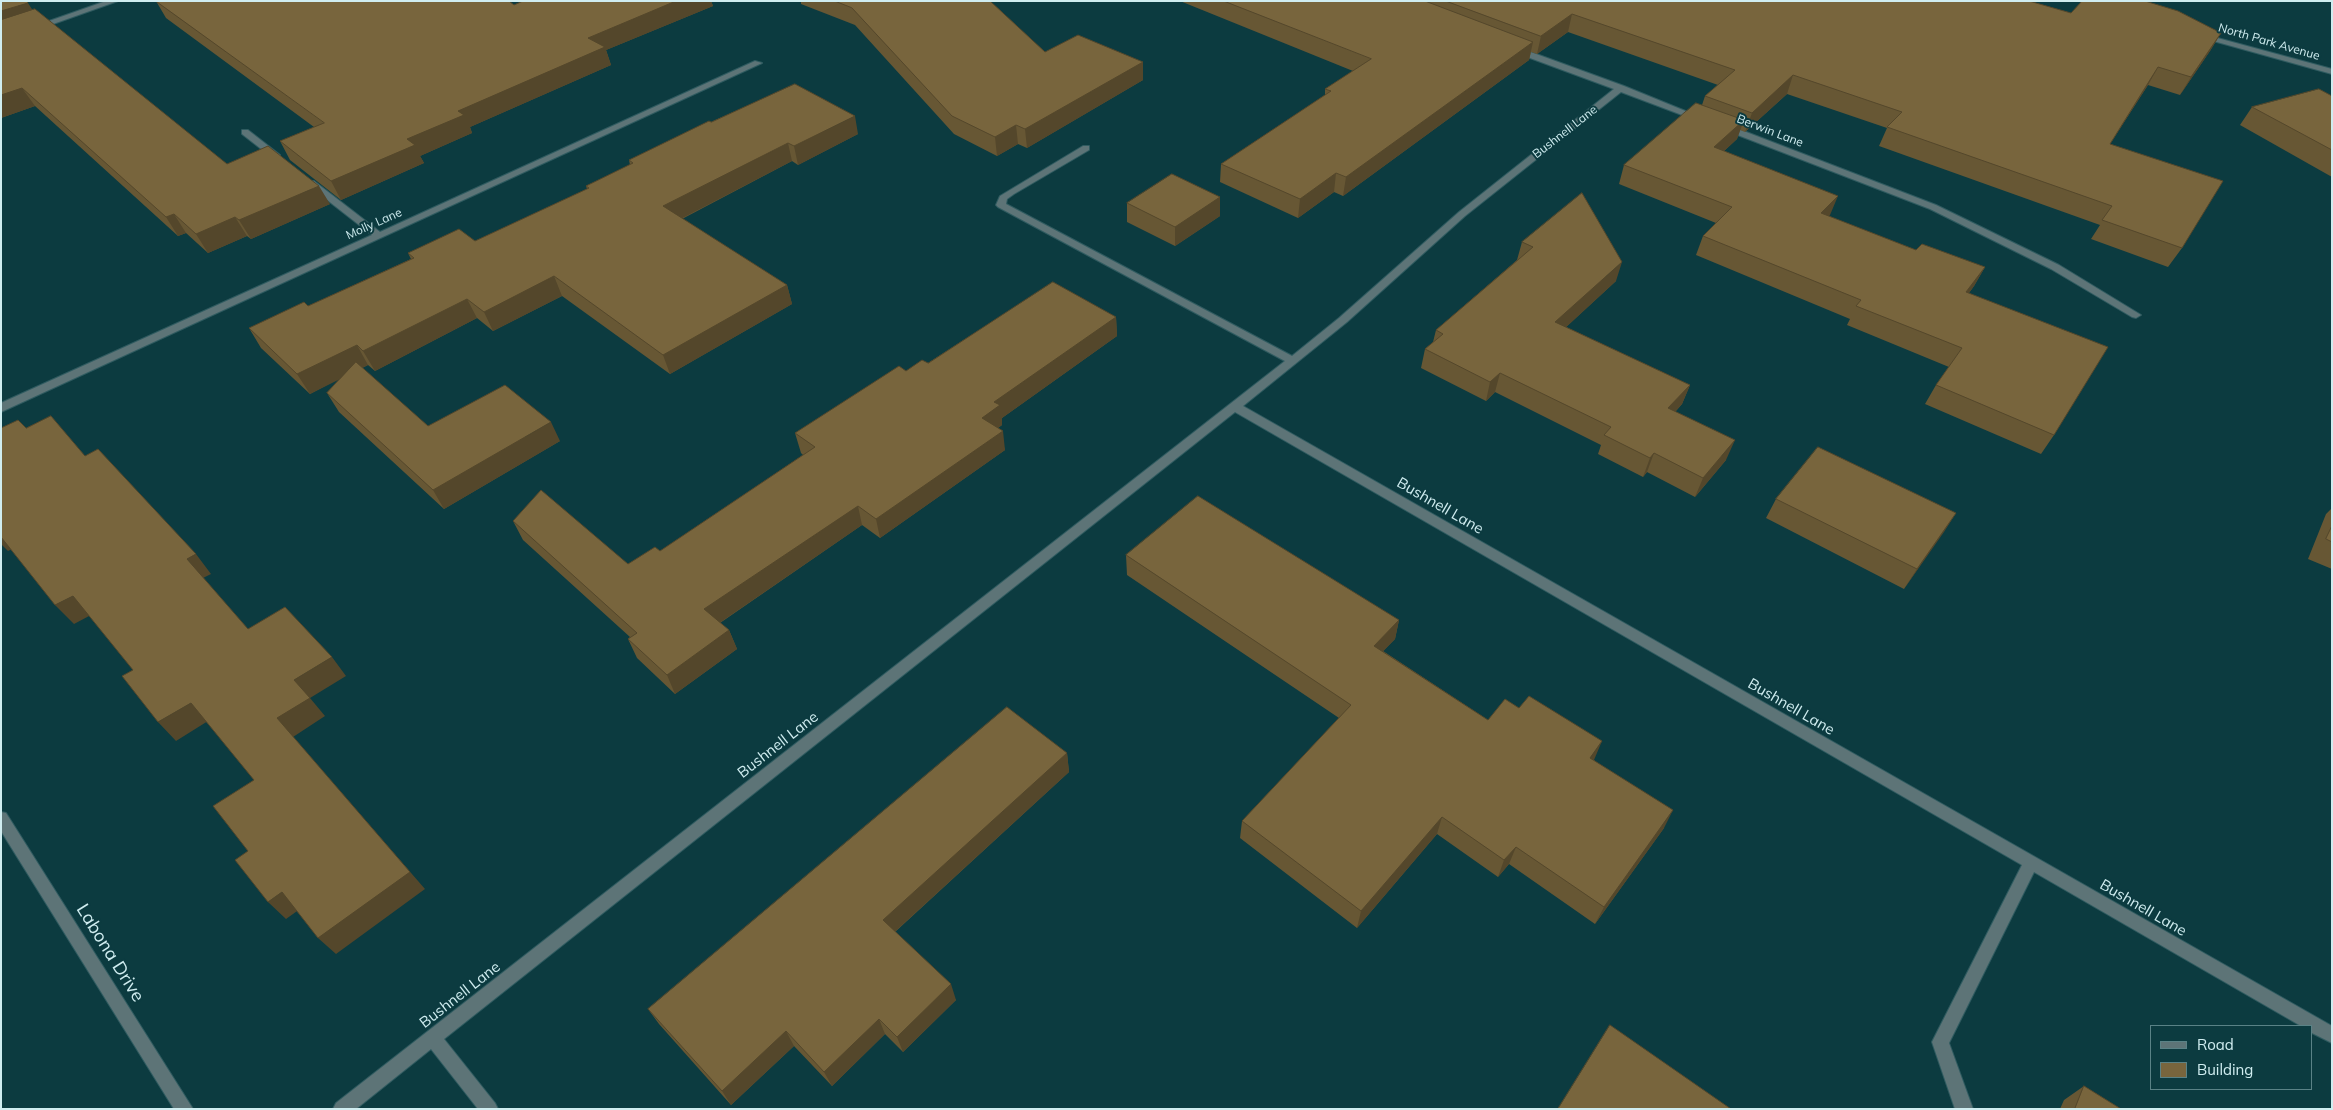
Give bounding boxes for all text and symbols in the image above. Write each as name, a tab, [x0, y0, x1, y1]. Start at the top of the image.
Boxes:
street label: North Park Avenue	[2217, 21, 2321, 63]
street label: Bushnell Lane	[1530, 102, 1600, 162]
street label: Berwin Lane	[1735, 112, 1805, 150]
street label: Molly Lane	[344, 205, 404, 243]
street label: Bushnell Lane	[1393, 474, 1487, 538]
street label: Bushnell Lane	[1744, 675, 1838, 739]
street label: Bushnell Lane	[734, 708, 822, 782]
street label: Bushnell Lane	[2096, 876, 2190, 940]
street label: Labona Drive	[71, 900, 149, 1006]
street label: Bushnell Lane	[416, 958, 504, 1032]
legend	[2150, 1025, 2313, 1090]
text: Road	[2197, 1035, 2234, 1054]
text: Building	[2197, 1060, 2253, 1079]

